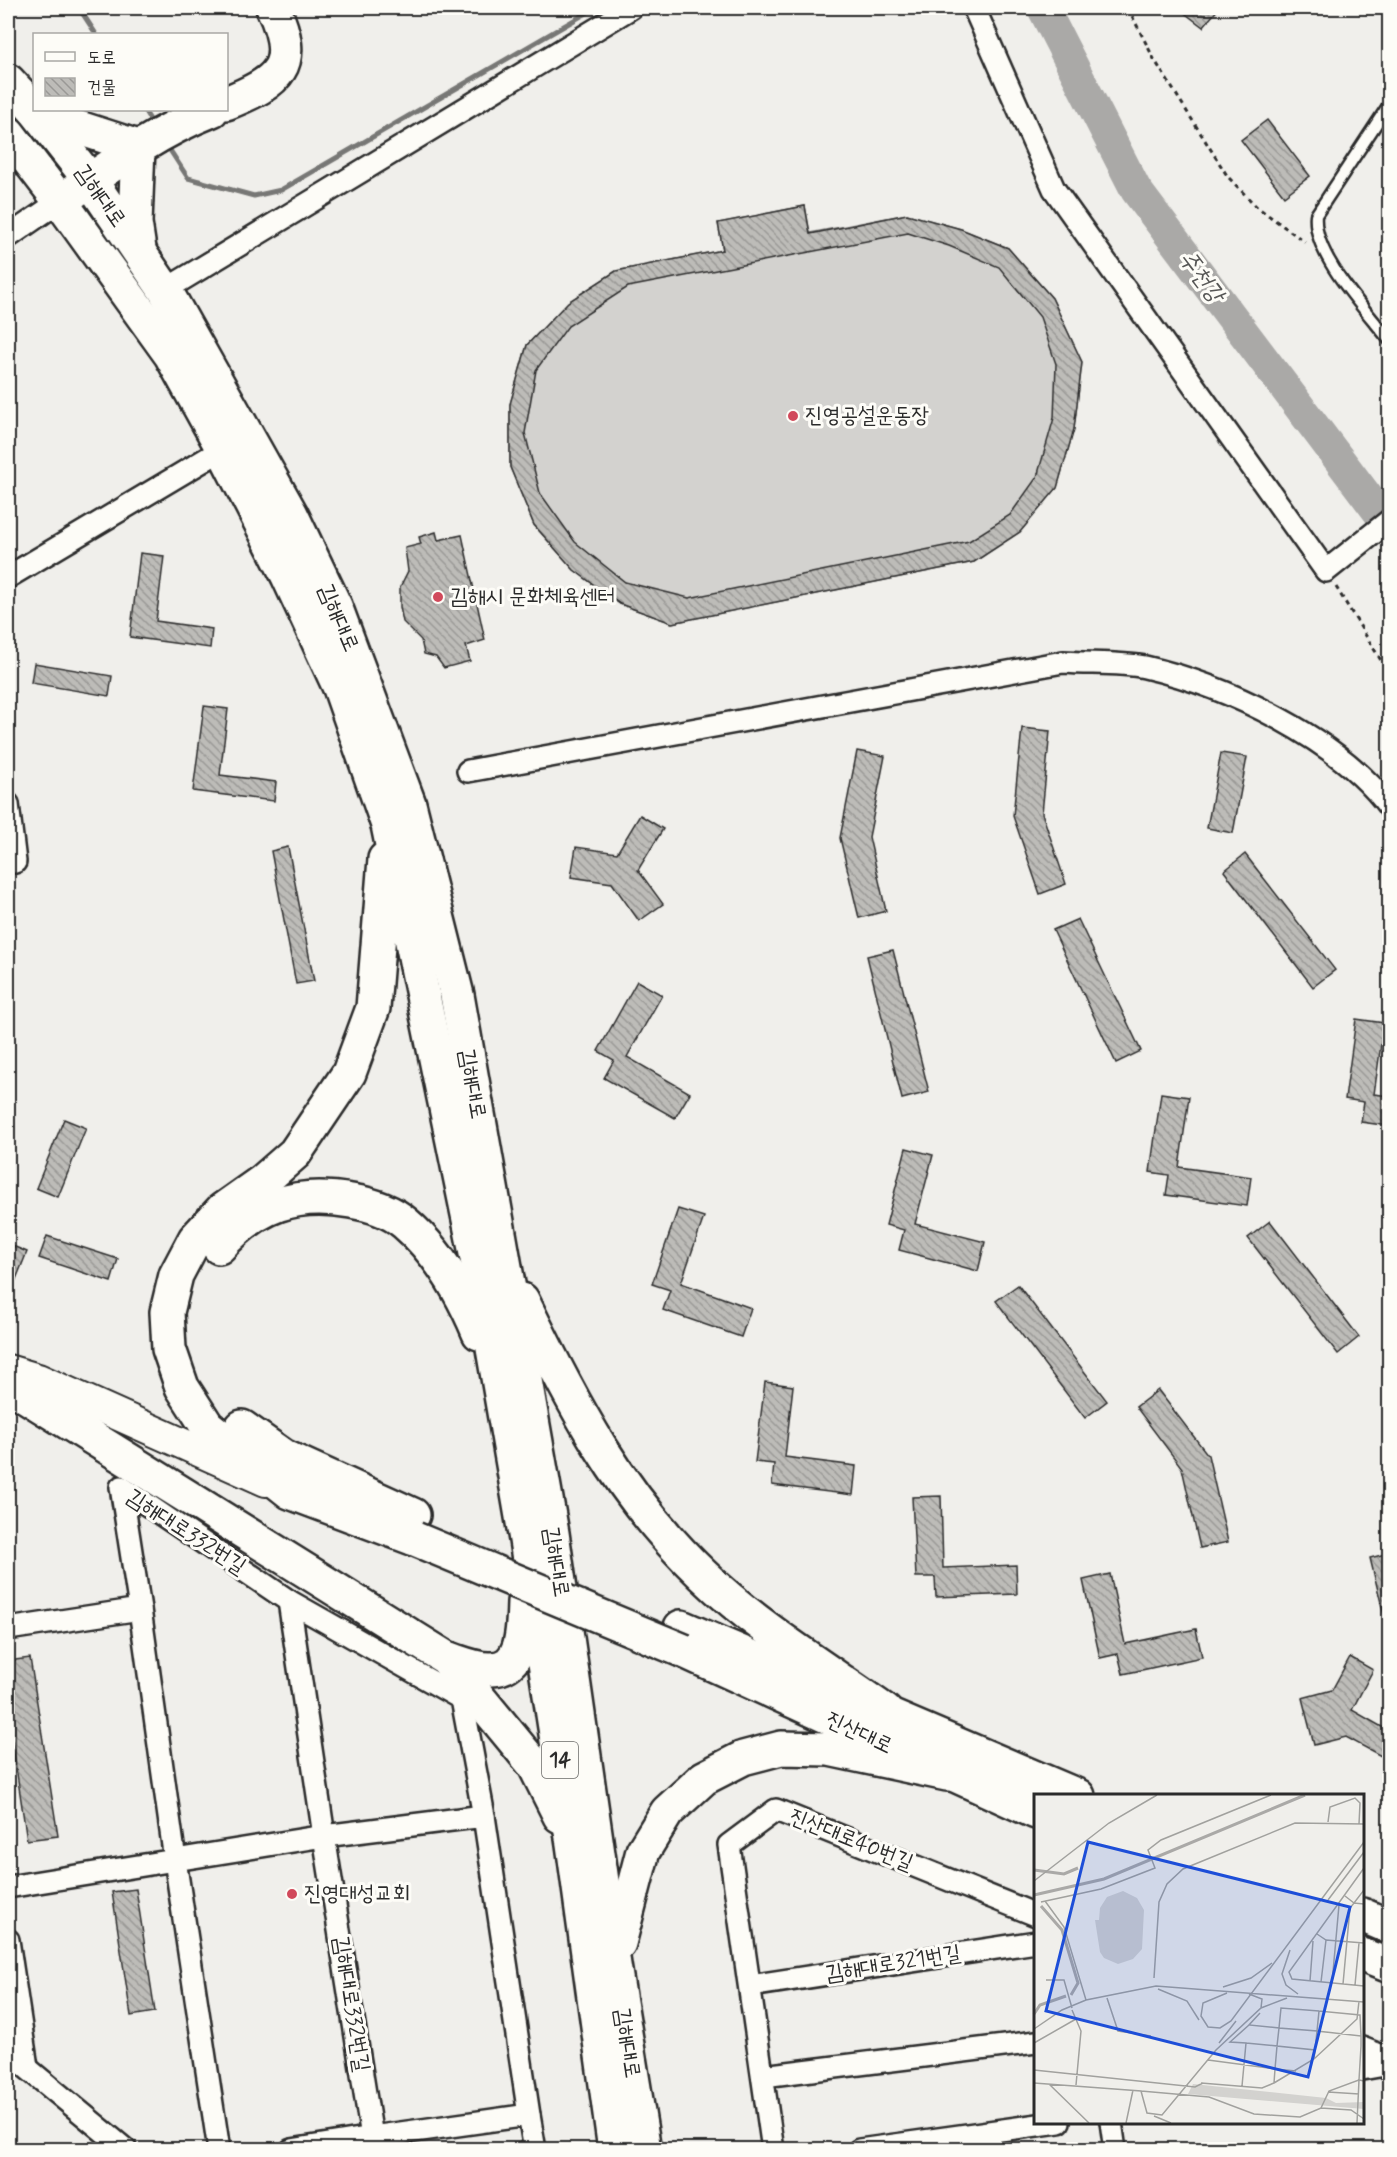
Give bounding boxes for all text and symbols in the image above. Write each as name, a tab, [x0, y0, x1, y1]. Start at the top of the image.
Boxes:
legend	[33, 33, 228, 111]
text: 도로	[87, 46, 116, 70]
text: 건물	[87, 76, 116, 100]
street label: 김해대로	[68, 159, 132, 233]
water label: 주천강	[1171, 245, 1232, 312]
place label: 진영공설운동장	[805, 402, 929, 430]
marker: 진영공설운동장	[786, 409, 800, 423]
street label: 김해대로	[311, 580, 365, 656]
place label: 김해시 문화체육센터	[450, 583, 615, 611]
marker: 김해시 문화체육센터	[431, 590, 445, 604]
street label: 김해대로	[452, 1047, 492, 1121]
street label: 김해대로332번길	[121, 1483, 251, 1581]
street label: 김해대로	[537, 1525, 575, 1599]
street label: 진산대로	[821, 1705, 897, 1761]
road number: 14	[542, 1742, 578, 1778]
inset map	[1034, 1794, 1364, 2124]
street label: 진산대로40번길	[785, 1802, 917, 1878]
place label: 진영대성교회	[304, 1880, 410, 1908]
marker: 진영대성교회	[285, 1887, 299, 1901]
street label: 김해대로332번길	[326, 1934, 376, 2074]
street label: 김해대로321번길	[823, 1939, 963, 1989]
street label: 김해대로	[608, 2006, 646, 2080]

